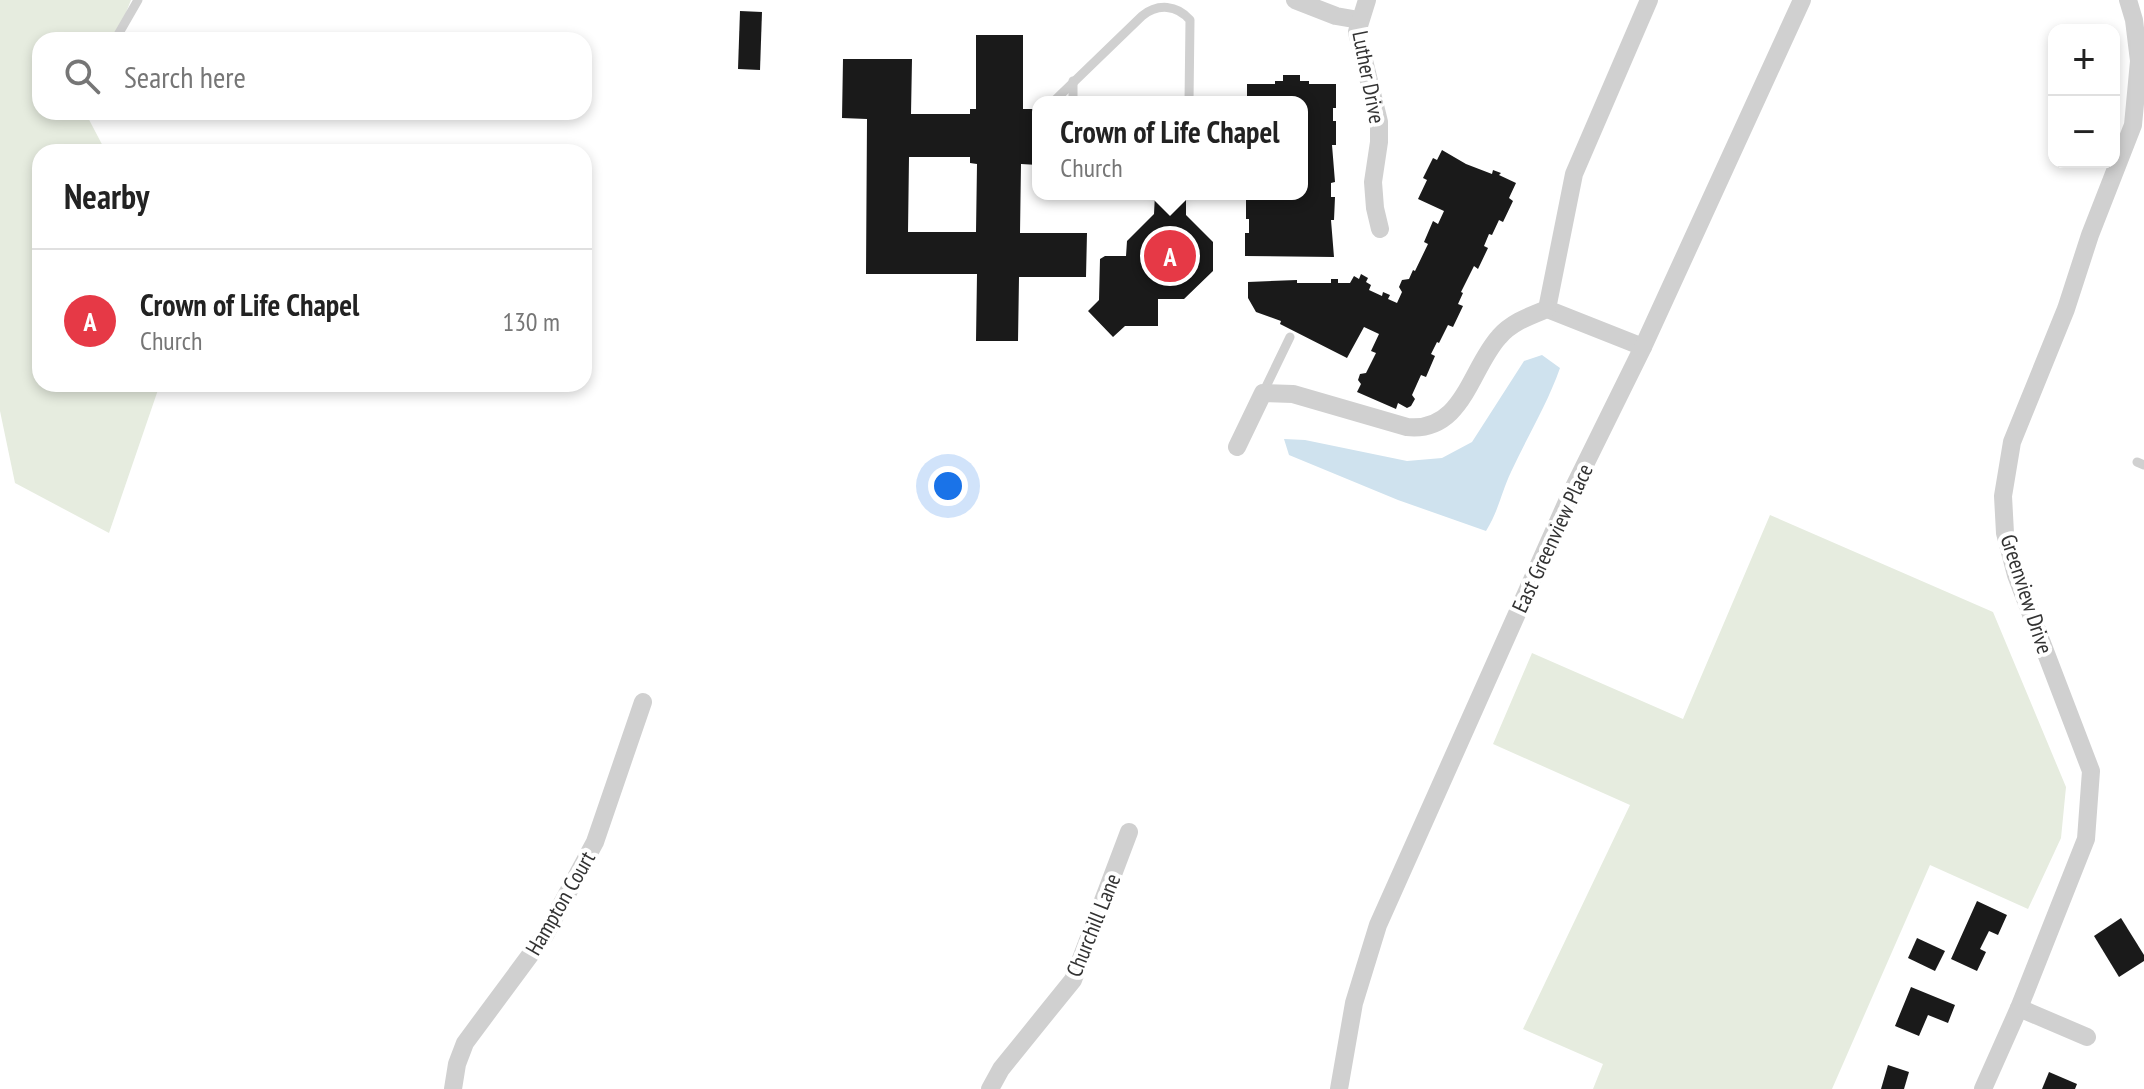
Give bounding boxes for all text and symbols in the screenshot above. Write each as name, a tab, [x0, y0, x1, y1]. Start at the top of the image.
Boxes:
map controls	[2048, 24, 2120, 168]
button: +	[2048, 24, 2120, 96]
street label: Luther Drive	[1346, 28, 1392, 126]
search box	[32, 32, 592, 120]
icon: search	[60, 54, 104, 98]
text: Search here	[124, 57, 246, 96]
popup	[1032, 96, 1308, 200]
button: −	[2048, 96, 2120, 168]
text: Crown of Life Chapel	[1060, 112, 1280, 151]
text: Church	[1060, 151, 1123, 184]
text: Nearby	[64, 174, 149, 218]
pin: A	[1144, 226, 1196, 286]
text: Crown of Life Chapel	[140, 285, 359, 324]
text: A	[83, 305, 97, 338]
text: 130 m	[502, 305, 560, 338]
text: Church	[140, 324, 202, 357]
street label: East Greenview Place	[1505, 459, 1599, 617]
your location	[928, 466, 968, 506]
street label: Greenview Drive	[1995, 531, 2059, 657]
street label: Hampton Court	[519, 846, 601, 960]
street label: Churchill Lane	[1060, 869, 1126, 981]

